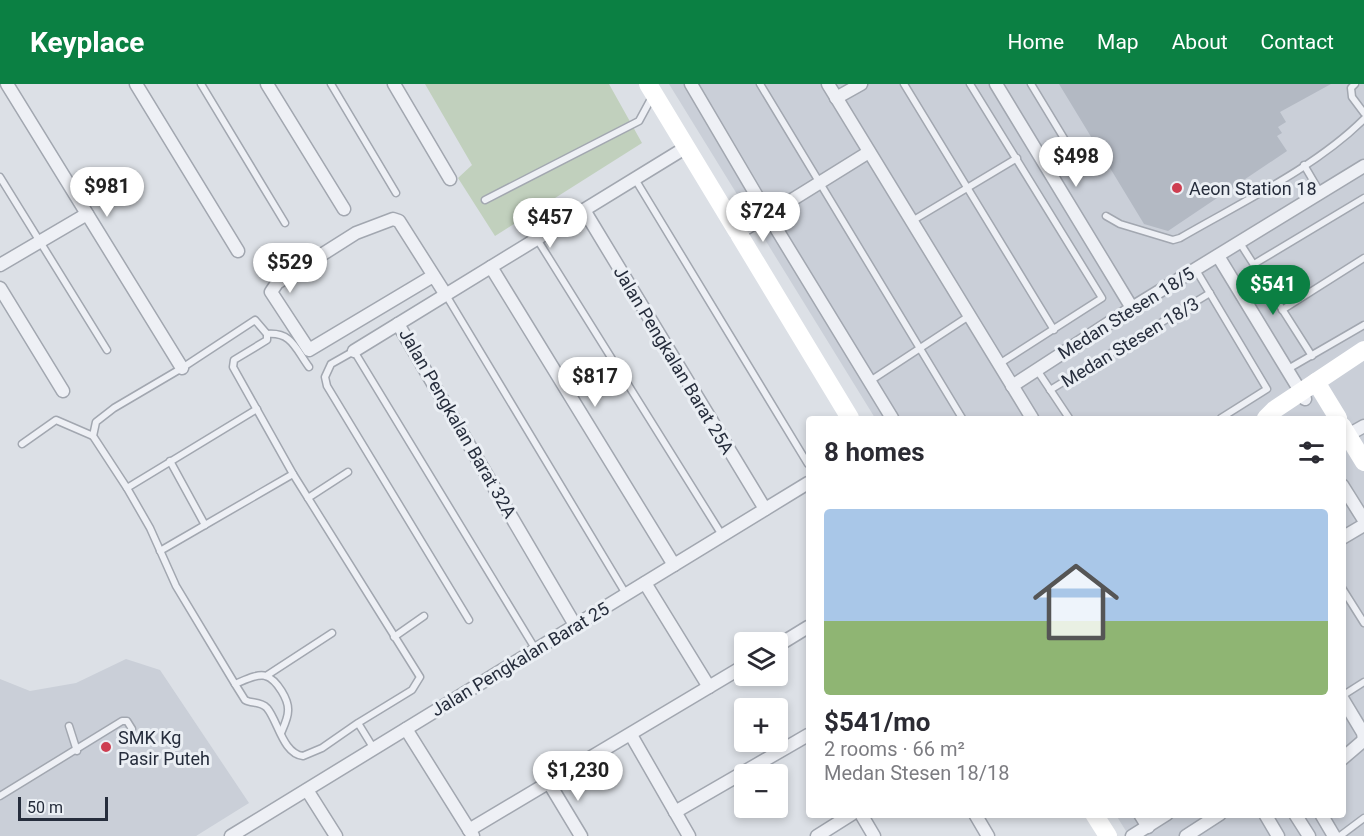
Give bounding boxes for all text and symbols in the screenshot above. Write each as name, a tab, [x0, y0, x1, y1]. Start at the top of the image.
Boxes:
text: Keyplace	[30, 26, 144, 59]
text: Home	[1008, 30, 1064, 54]
text: Map	[1097, 30, 1139, 54]
text: About	[1172, 30, 1228, 54]
text: Contact	[1261, 30, 1334, 54]
pin: $498	[1040, 137, 1112, 188]
text: $498	[1053, 144, 1099, 168]
pin: $981	[71, 167, 143, 218]
text: $981	[84, 174, 130, 198]
place label: Aeon Station 18	[1189, 178, 1317, 199]
marker: Aeon Station 18	[1170, 181, 1184, 195]
pin: $724	[727, 192, 799, 243]
pin: $457	[514, 198, 586, 249]
text: $724	[740, 199, 786, 223]
text: $457	[527, 205, 573, 229]
pin: $529	[254, 243, 326, 294]
text: $529	[267, 250, 313, 274]
street label: Jalan Pengkalan Barat 25A	[610, 262, 739, 458]
street label: Medan Stesen 18/5	[1054, 263, 1198, 363]
pin: $541	[1237, 265, 1309, 316]
text: $541	[1250, 272, 1296, 296]
street label: Medan Stesen 18/3	[1057, 293, 1203, 391]
street label: Jalan Pengkalan Barat 32A	[395, 324, 521, 522]
pin: $817	[559, 357, 631, 408]
text: $817	[572, 364, 618, 388]
icon: filters	[1295, 436, 1328, 469]
text: 8 homes	[824, 437, 925, 467]
icon: home	[1022, 548, 1130, 656]
street label: Jalan Pengkalan Barat 25	[427, 598, 613, 720]
map controls	[734, 632, 788, 818]
button: layers	[734, 632, 788, 686]
button: +	[734, 698, 788, 752]
text: $541/mo	[824, 707, 931, 737]
place label: SMK Kg Pasir Puteh	[118, 727, 210, 769]
text: 2 rooms · 66 m²	[824, 737, 965, 761]
marker: SMK Kg Pasir Puteh	[99, 740, 113, 754]
pin: $1,230	[529, 751, 627, 802]
text: $1,230	[547, 758, 609, 782]
text: Medan Stesen 18/18	[824, 761, 1009, 785]
button: −	[734, 764, 788, 818]
scale bar	[18, 794, 108, 822]
text: 50 m	[27, 798, 63, 817]

